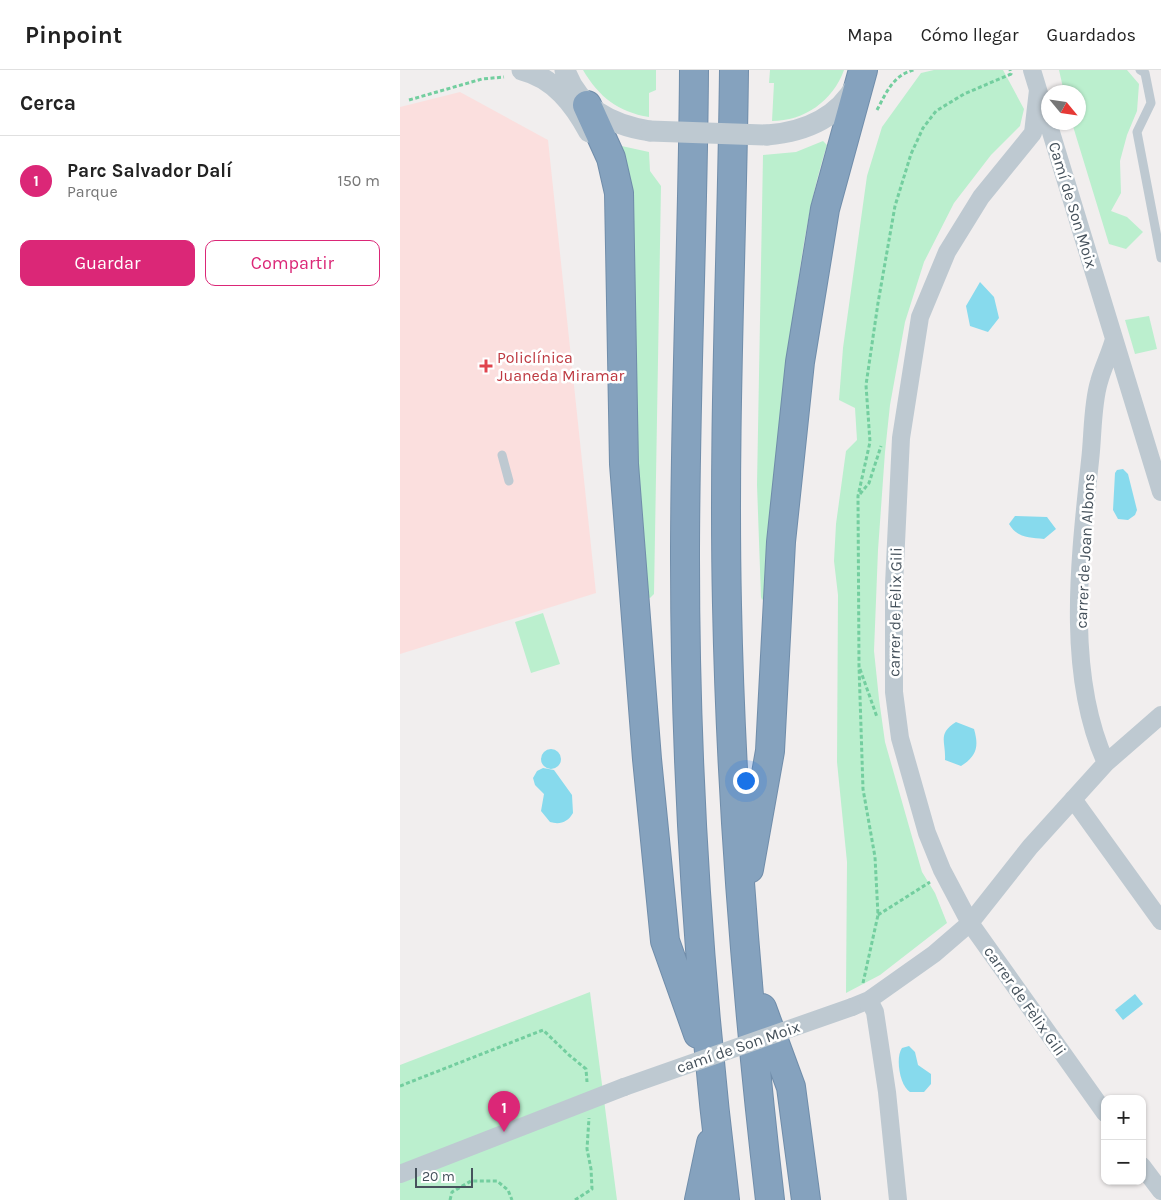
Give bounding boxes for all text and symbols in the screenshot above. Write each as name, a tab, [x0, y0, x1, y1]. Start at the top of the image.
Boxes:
text: Pinpoint	[25, 21, 122, 49]
text: Mapa	[847, 24, 893, 46]
text: Cómo llegar	[921, 24, 1019, 46]
text: Guardados	[1047, 24, 1136, 46]
north arrow	[1041, 85, 1086, 130]
text: Cerca	[20, 91, 76, 115]
street label: Camí de Son Moix	[1045, 140, 1101, 270]
text: Parc Salvador Dalí	[67, 160, 232, 182]
text: 1	[33, 171, 39, 190]
text: 150 m	[337, 171, 380, 190]
text: Parque	[67, 182, 118, 201]
button: Guardar	[20, 240, 195, 286]
button: Compartir	[205, 240, 380, 286]
place label: Policlínica Juaneda Miramar	[497, 348, 625, 385]
marker: Policlínica Juaneda Miramar	[479, 359, 493, 373]
street label: carrer de Joan Albons	[1071, 473, 1099, 629]
street label: carrer de Fèlix Gili	[884, 547, 906, 677]
your location	[733, 768, 759, 794]
street label: carrer de Fèlix Gili	[980, 942, 1070, 1060]
street label: camí de Son Moix	[674, 1017, 802, 1077]
pin: 1	[488, 1091, 520, 1132]
map controls	[1101, 1095, 1146, 1185]
button: +	[1101, 1095, 1146, 1140]
button: −	[1101, 1140, 1146, 1185]
scale bar	[415, 1165, 472, 1188]
text: 20 m	[422, 1168, 455, 1185]

